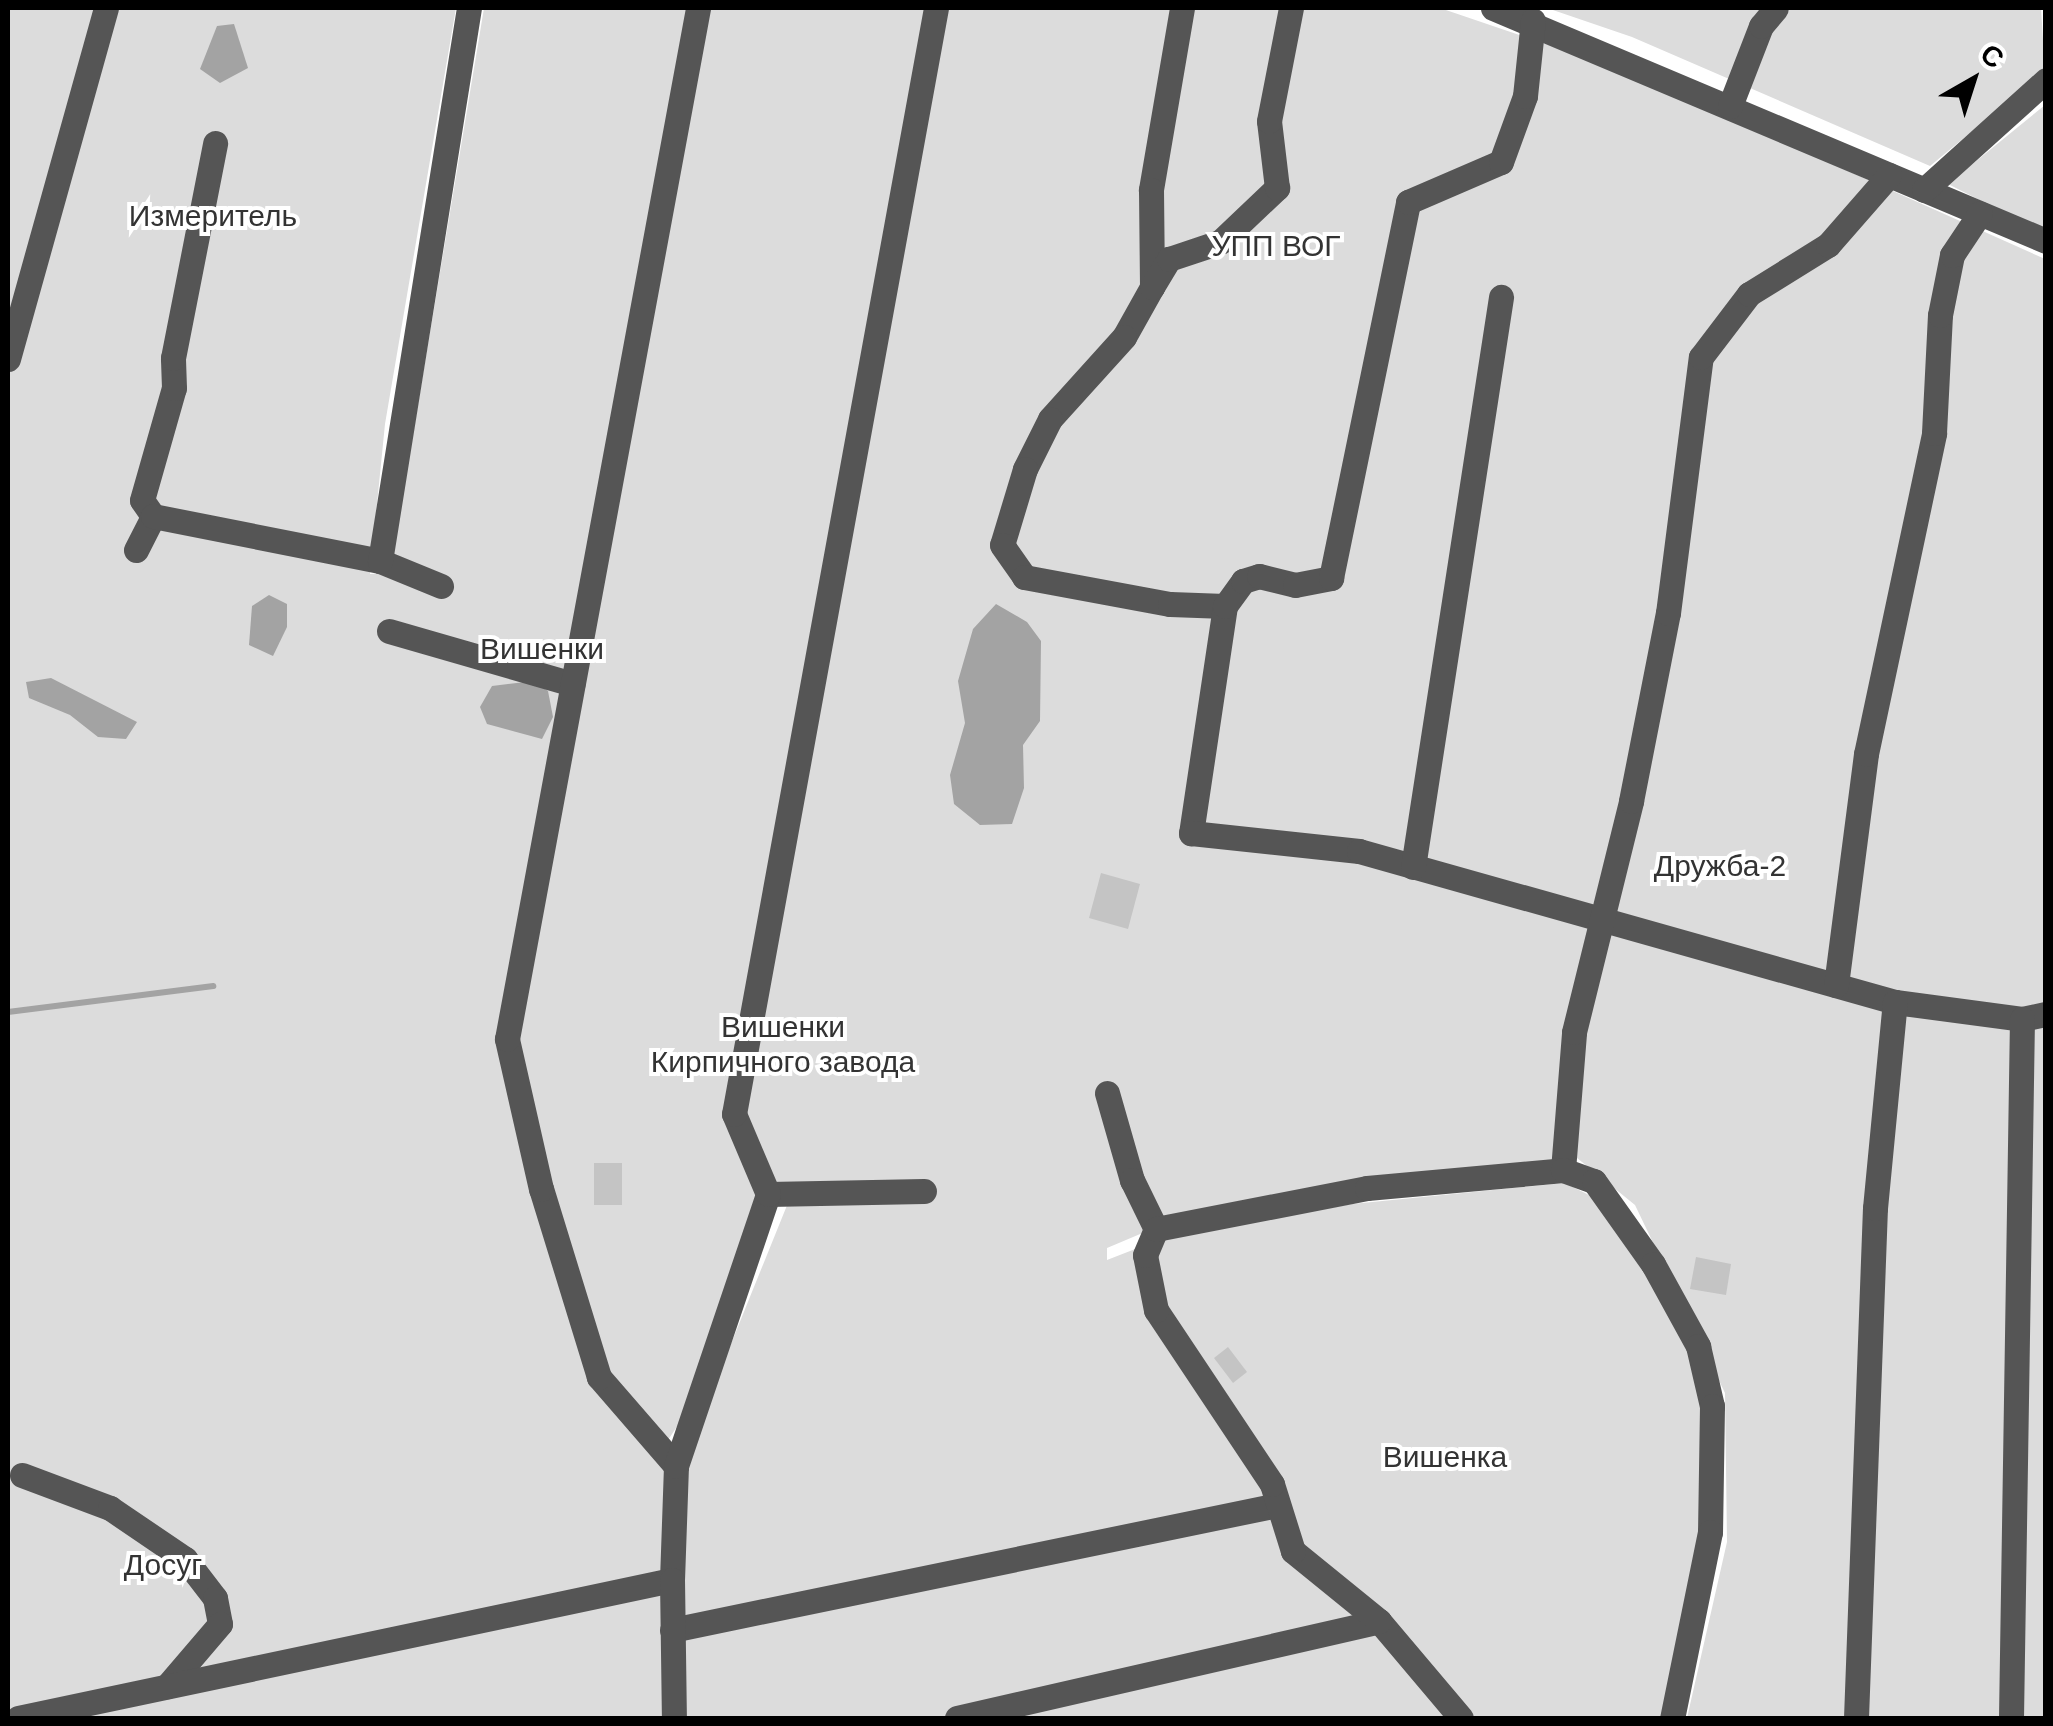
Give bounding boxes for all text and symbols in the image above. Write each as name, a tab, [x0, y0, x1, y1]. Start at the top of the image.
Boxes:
north arrow	[1923, 30, 2023, 130]
text: С	[1975, 38, 2010, 75]
park label: Измеритель	[129, 198, 297, 234]
park label: УПП ВОГ	[1211, 228, 1341, 264]
park label: Вишенки	[480, 631, 604, 667]
park label: Дружба-2	[1654, 848, 1786, 884]
park label: Вишенки Кирпичного завода	[651, 1009, 915, 1080]
park label: Вишенка	[1383, 1439, 1507, 1475]
park label: Досуг	[124, 1547, 202, 1583]

